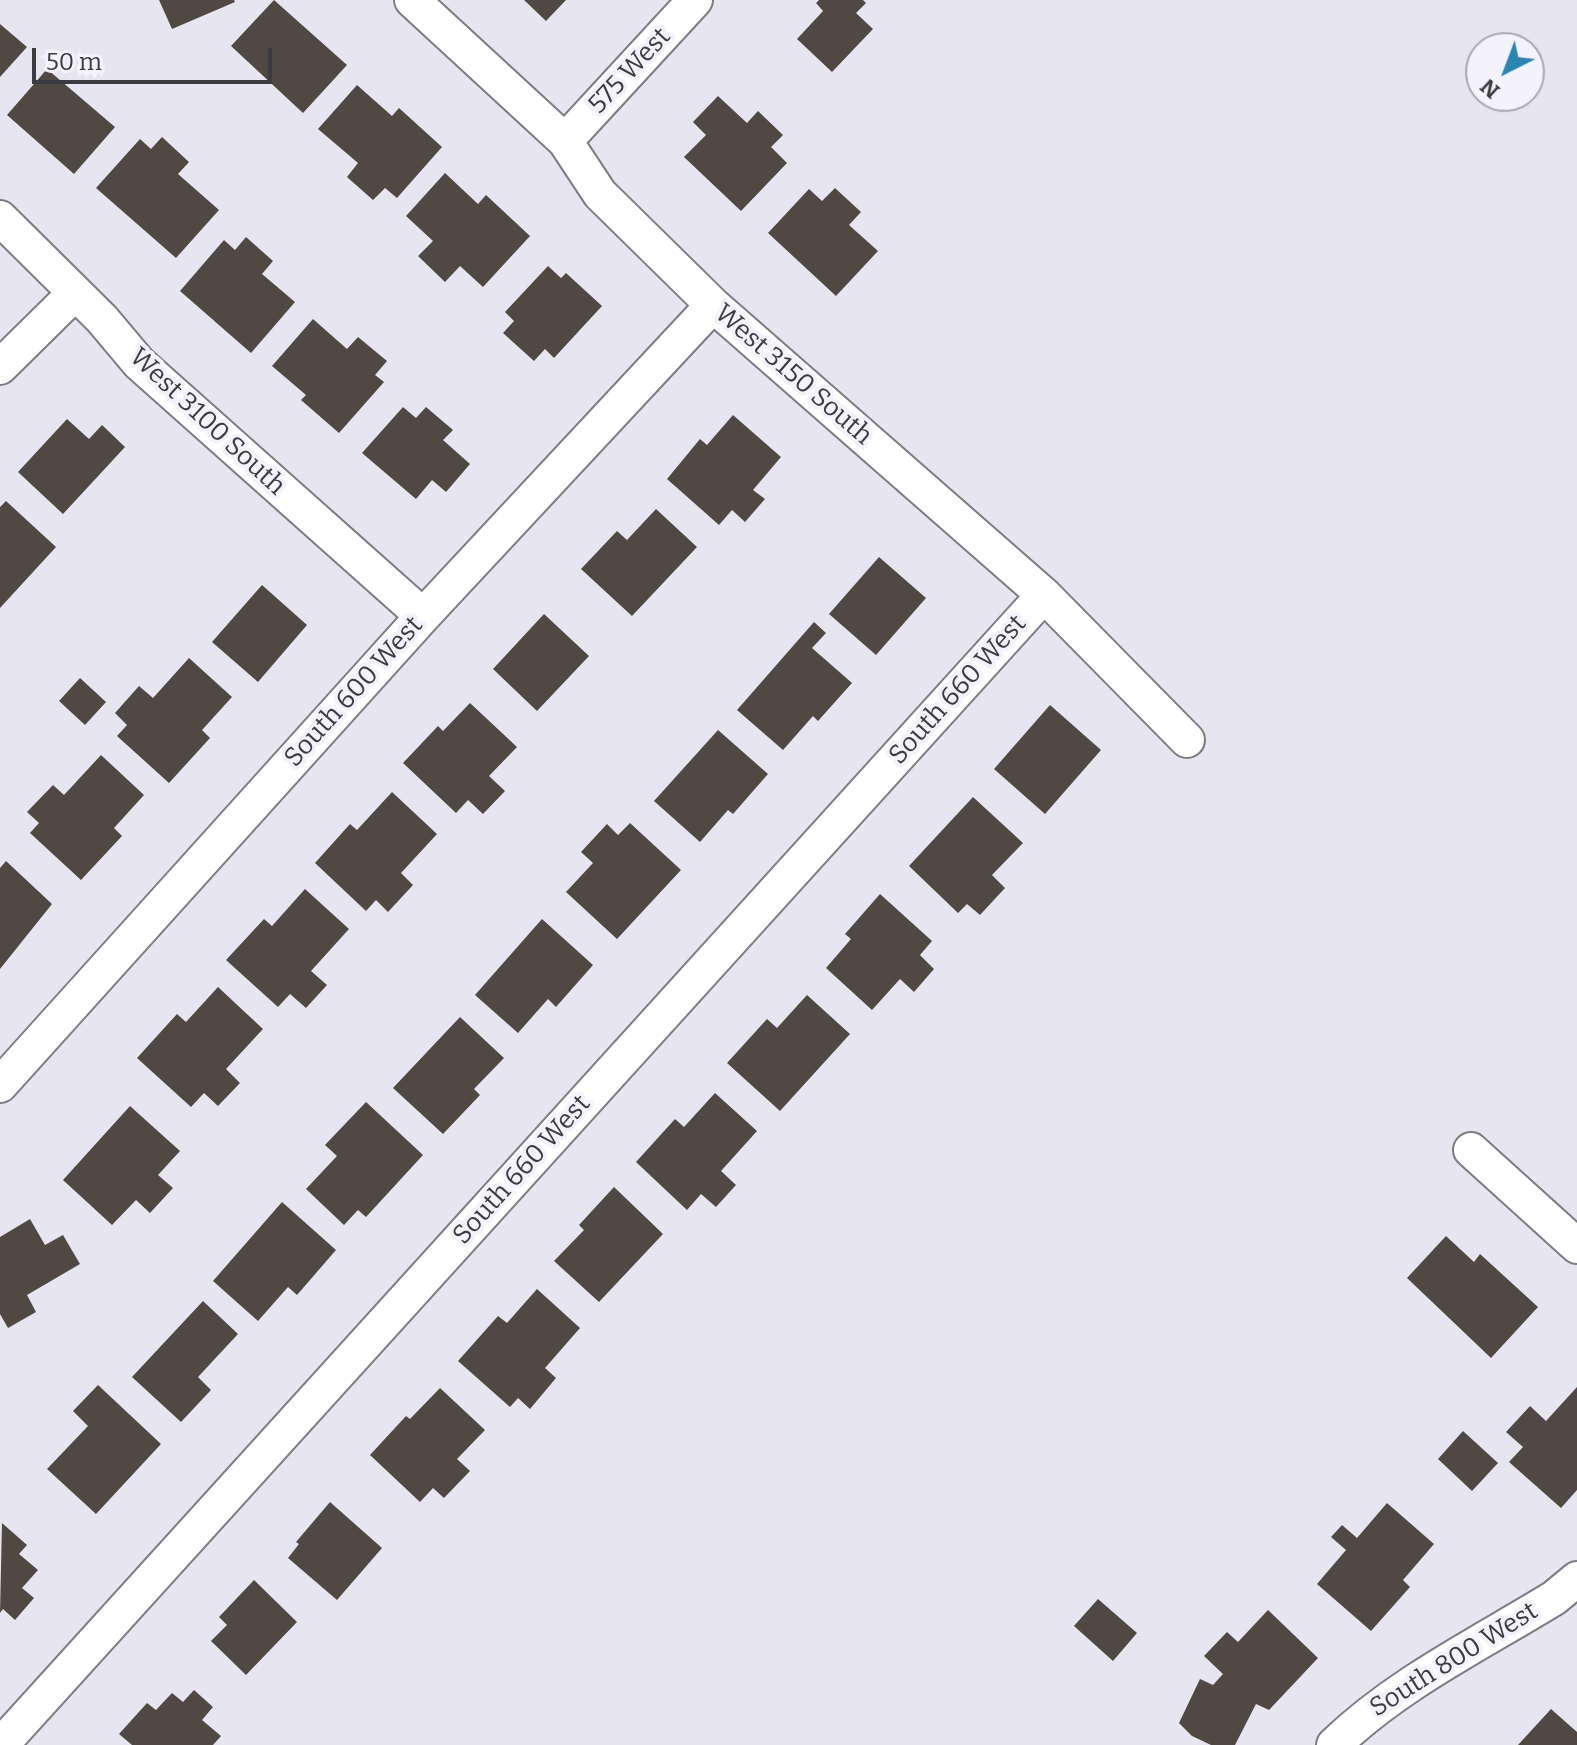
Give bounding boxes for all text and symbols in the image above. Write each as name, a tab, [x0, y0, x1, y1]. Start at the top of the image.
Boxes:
street label: 575 West	[582, 22, 678, 120]
scale bar	[36, 32, 276, 82]
north arrow	[1465, 32, 1545, 112]
text: 50 m	[46, 48, 102, 76]
text: N	[1475, 73, 1505, 104]
street label: West 3150 South	[708, 298, 878, 452]
street label: West 3100 South	[123, 342, 291, 502]
street label: South 660 West	[883, 609, 1033, 771]
street label: South 600 West	[278, 610, 430, 774]
street label: South 660 West	[447, 1089, 597, 1251]
street label: South 800 West	[1364, 1596, 1544, 1724]

